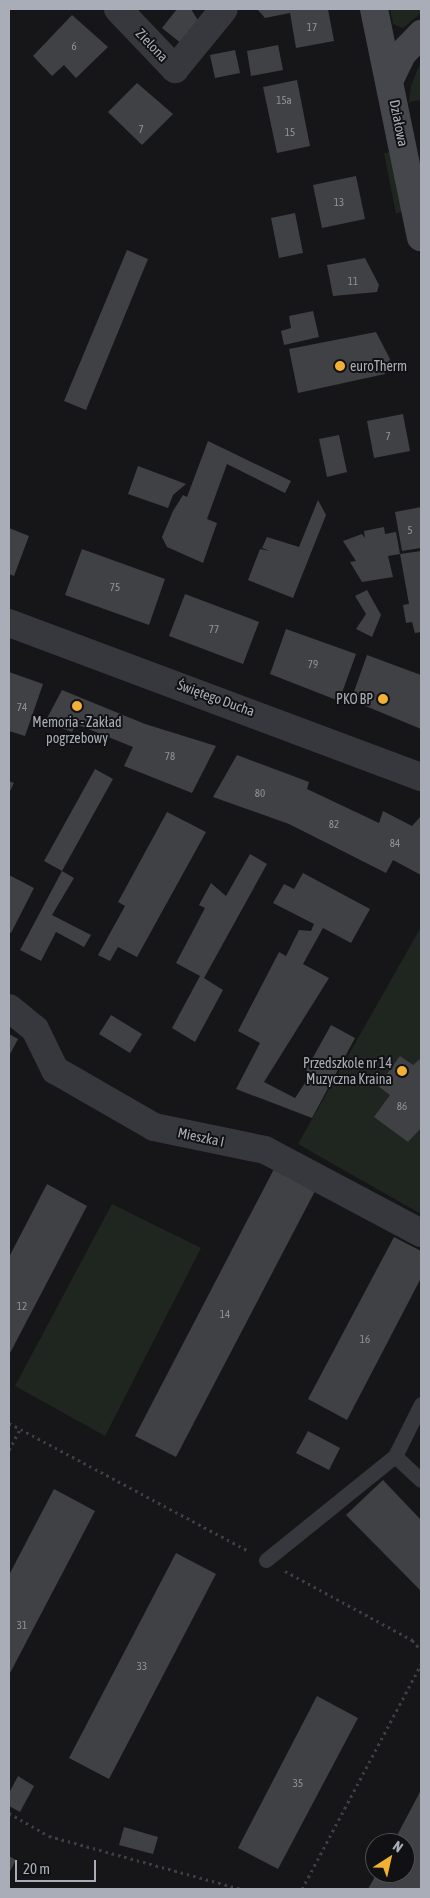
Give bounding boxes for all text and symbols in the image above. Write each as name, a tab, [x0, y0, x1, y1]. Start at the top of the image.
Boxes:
house number: 17	[307, 20, 317, 34]
street label: Zielona	[132, 25, 172, 65]
house number: 6	[71, 39, 77, 53]
house number: 15a	[276, 93, 292, 107]
street label: Działowa	[386, 98, 412, 148]
house number: 7	[138, 122, 144, 136]
house number: 15	[285, 125, 295, 139]
house number: 13	[334, 195, 344, 209]
house number: 11	[348, 274, 358, 288]
place label: euroTherm	[350, 358, 407, 374]
marker: euroTherm	[334, 360, 346, 372]
house number: 7	[385, 429, 391, 443]
house number: 5	[407, 523, 413, 537]
house number: 75	[110, 580, 120, 594]
house number: 77	[209, 622, 219, 636]
house number: 79	[308, 657, 318, 671]
street label: Świętego Ducha	[175, 676, 257, 720]
place label: PKO BP	[336, 691, 373, 707]
marker: PKO BP	[377, 693, 389, 705]
house number: 74	[17, 700, 27, 714]
marker: Memoria - Zakład pogrzebowy	[71, 700, 83, 712]
place label: Memoria - Zakład pogrzebowy	[32, 714, 122, 746]
house number: 78	[165, 749, 175, 763]
house number: 80	[255, 786, 265, 800]
house number: 82	[329, 817, 339, 831]
house number: 84	[390, 836, 400, 850]
place label: Przedszkole nr 14 Muzyczna Kraina	[303, 1055, 392, 1088]
marker: Przedszkole nr 14 Muzyczna Kraina	[396, 1065, 408, 1077]
house number: 86	[397, 1099, 407, 1113]
street label: Mieszka I	[176, 1124, 226, 1150]
house number: 12	[17, 1299, 27, 1313]
house number: 14	[220, 1307, 230, 1321]
house number: 16	[360, 1332, 370, 1346]
house number: 31	[17, 1618, 27, 1632]
house number: 33	[137, 1659, 147, 1673]
house number: 35	[293, 1776, 303, 1790]
north arrow	[365, 1833, 415, 1883]
text: N	[390, 1838, 406, 1855]
scale bar	[18, 1850, 99, 1882]
text: 20 m	[23, 1860, 50, 1877]

